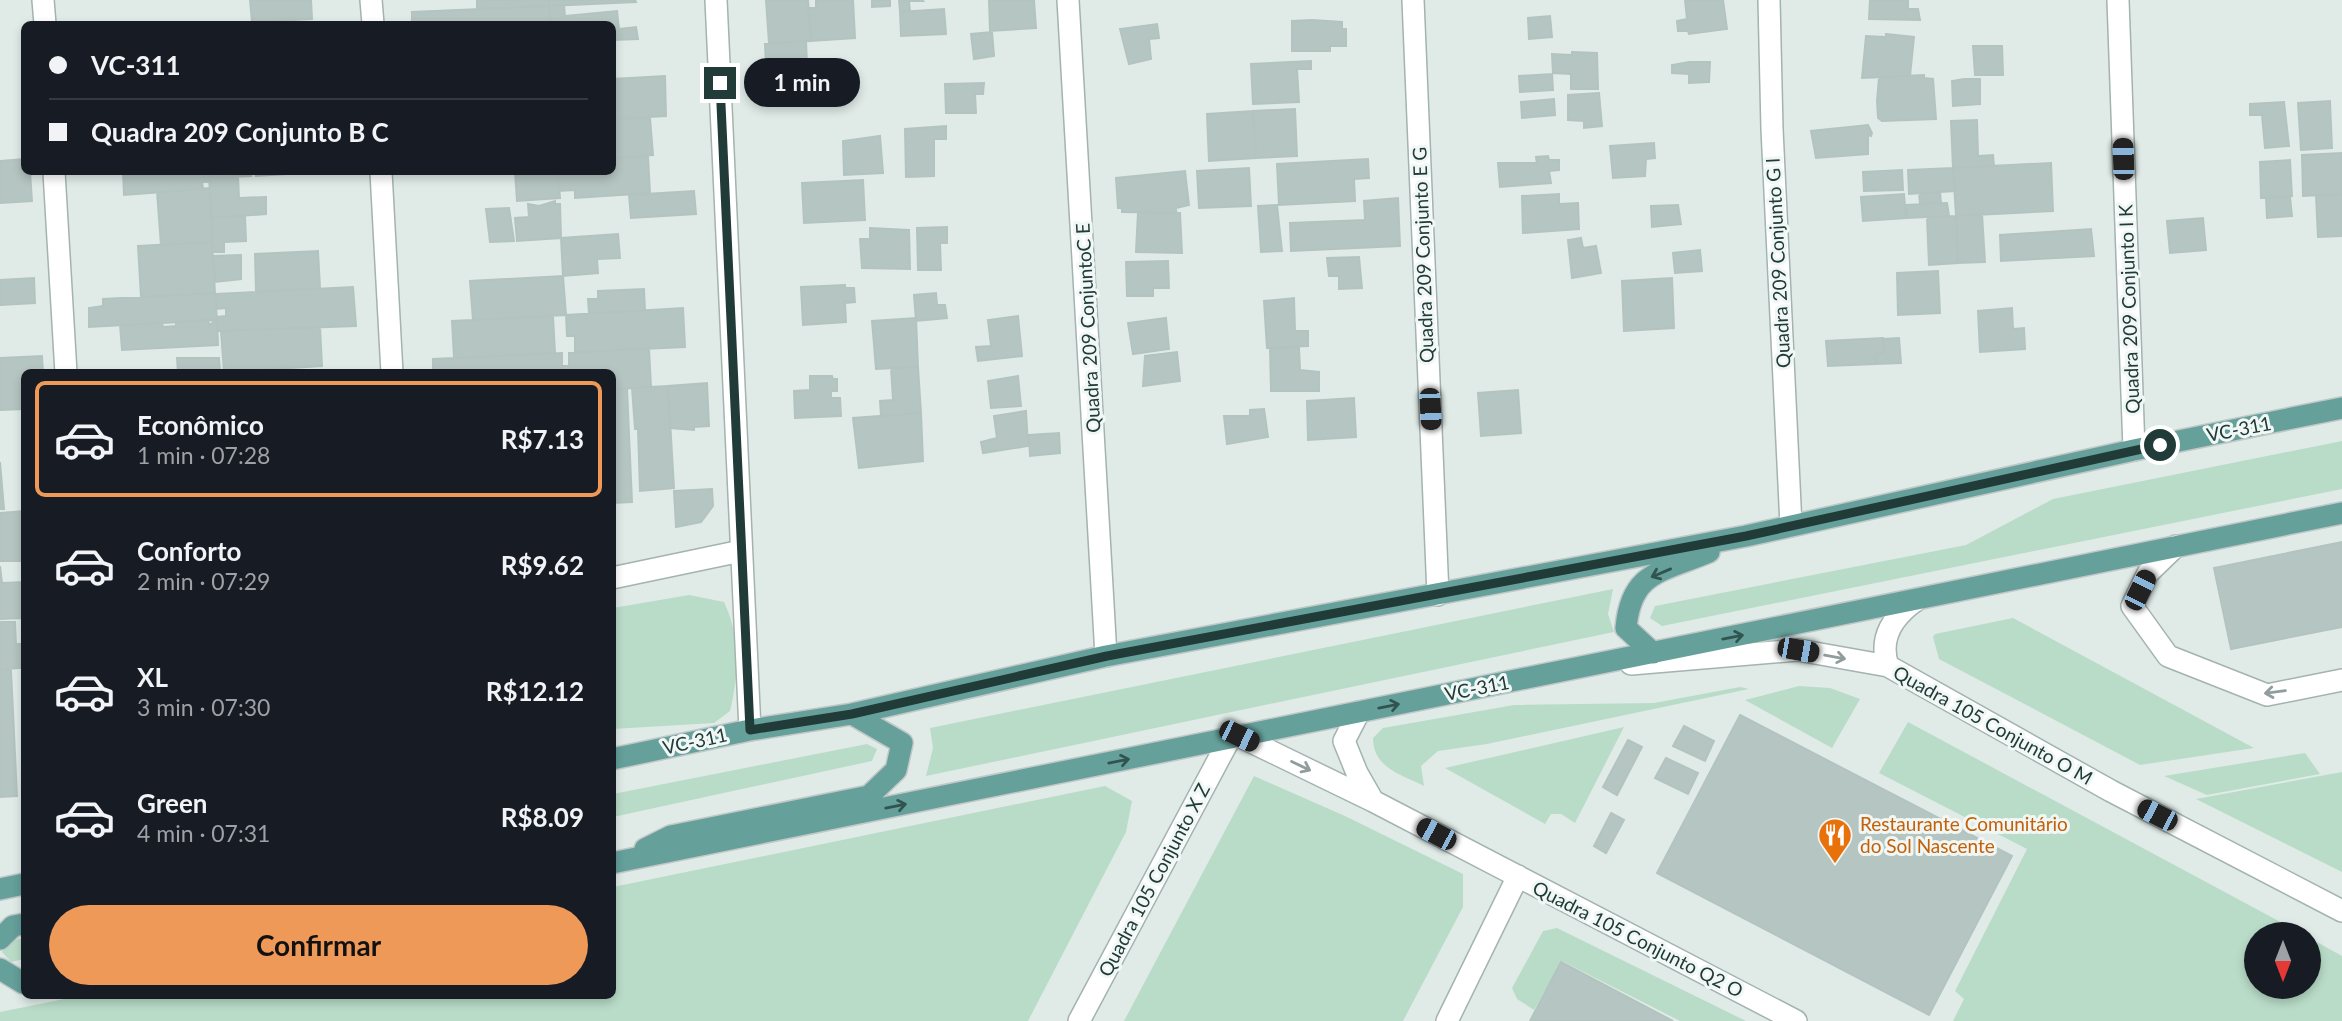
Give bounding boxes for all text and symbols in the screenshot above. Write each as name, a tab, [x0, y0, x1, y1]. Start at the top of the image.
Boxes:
text: VC-311	[91, 49, 181, 81]
callout: 1 min	[744, 58, 860, 108]
route end	[704, 67, 736, 99]
text: 1 min	[773, 68, 831, 96]
text: Quadra 209 Conjunto B C	[91, 116, 389, 148]
car	[2112, 138, 2135, 180]
street label: Quadra 209 Conjunto E G	[1407, 147, 1438, 364]
street label: Quadra 209 Conjunto G I	[1761, 157, 1794, 369]
street label: Quadra 209 Conjunto I K	[2113, 204, 2144, 414]
street label: Quadra 209 ConjuntoC E	[1071, 222, 1104, 434]
car	[1419, 387, 1442, 431]
icon: car	[53, 408, 116, 471]
text: Econômico	[137, 409, 264, 441]
street label: VC-311	[2205, 411, 2273, 446]
text: R$7.13	[501, 423, 584, 455]
route start	[2144, 429, 2176, 461]
text: 1 min · 07:28	[137, 441, 270, 469]
icon: car	[53, 534, 116, 597]
text: Conforto	[137, 535, 241, 567]
text: R$9.62	[501, 549, 584, 581]
text: 2 min · 07:29	[137, 567, 270, 595]
one-way arrow	[1650, 567, 1672, 580]
car	[2122, 567, 2159, 613]
one-way arrow	[1721, 629, 1744, 643]
car	[1776, 636, 1821, 664]
one-way arrow	[1823, 651, 1846, 664]
icon: car	[53, 660, 116, 723]
street label: Quadra 105 Conjunto O M	[1890, 660, 2097, 789]
text: XL	[137, 661, 168, 693]
street label: VC-311	[1443, 670, 1511, 705]
text: R$12.12	[486, 675, 584, 707]
one-way arrow	[2264, 686, 2287, 699]
text: 3 min · 07:30	[137, 693, 270, 721]
one-way arrow	[1377, 698, 1400, 712]
car	[1216, 717, 1263, 755]
street label: VC-311	[661, 722, 729, 759]
one-way arrow	[1107, 753, 1130, 767]
one-way arrow	[1290, 760, 1311, 773]
street label: Quadra 105 Conjunto X Z	[1093, 779, 1214, 980]
icon: car	[53, 786, 116, 849]
text: Green	[137, 787, 207, 819]
car	[2134, 796, 2181, 834]
one-way arrow	[884, 799, 907, 812]
text: R$8.09	[501, 801, 584, 833]
place label: Restaurante Comunitário do Sol Nascente	[1860, 812, 2068, 857]
car	[1413, 815, 1460, 853]
restaurant icon: Restaurante Comunitário do Sol Nascente	[1816, 816, 1854, 865]
text: 4 min · 07:31	[137, 819, 270, 847]
street label: Quadra 105 Conjunto Q2 O	[1529, 875, 1747, 1002]
button: Confirmar	[49, 905, 588, 985]
north arrow	[2244, 922, 2320, 999]
map controls	[2244, 922, 2321, 999]

